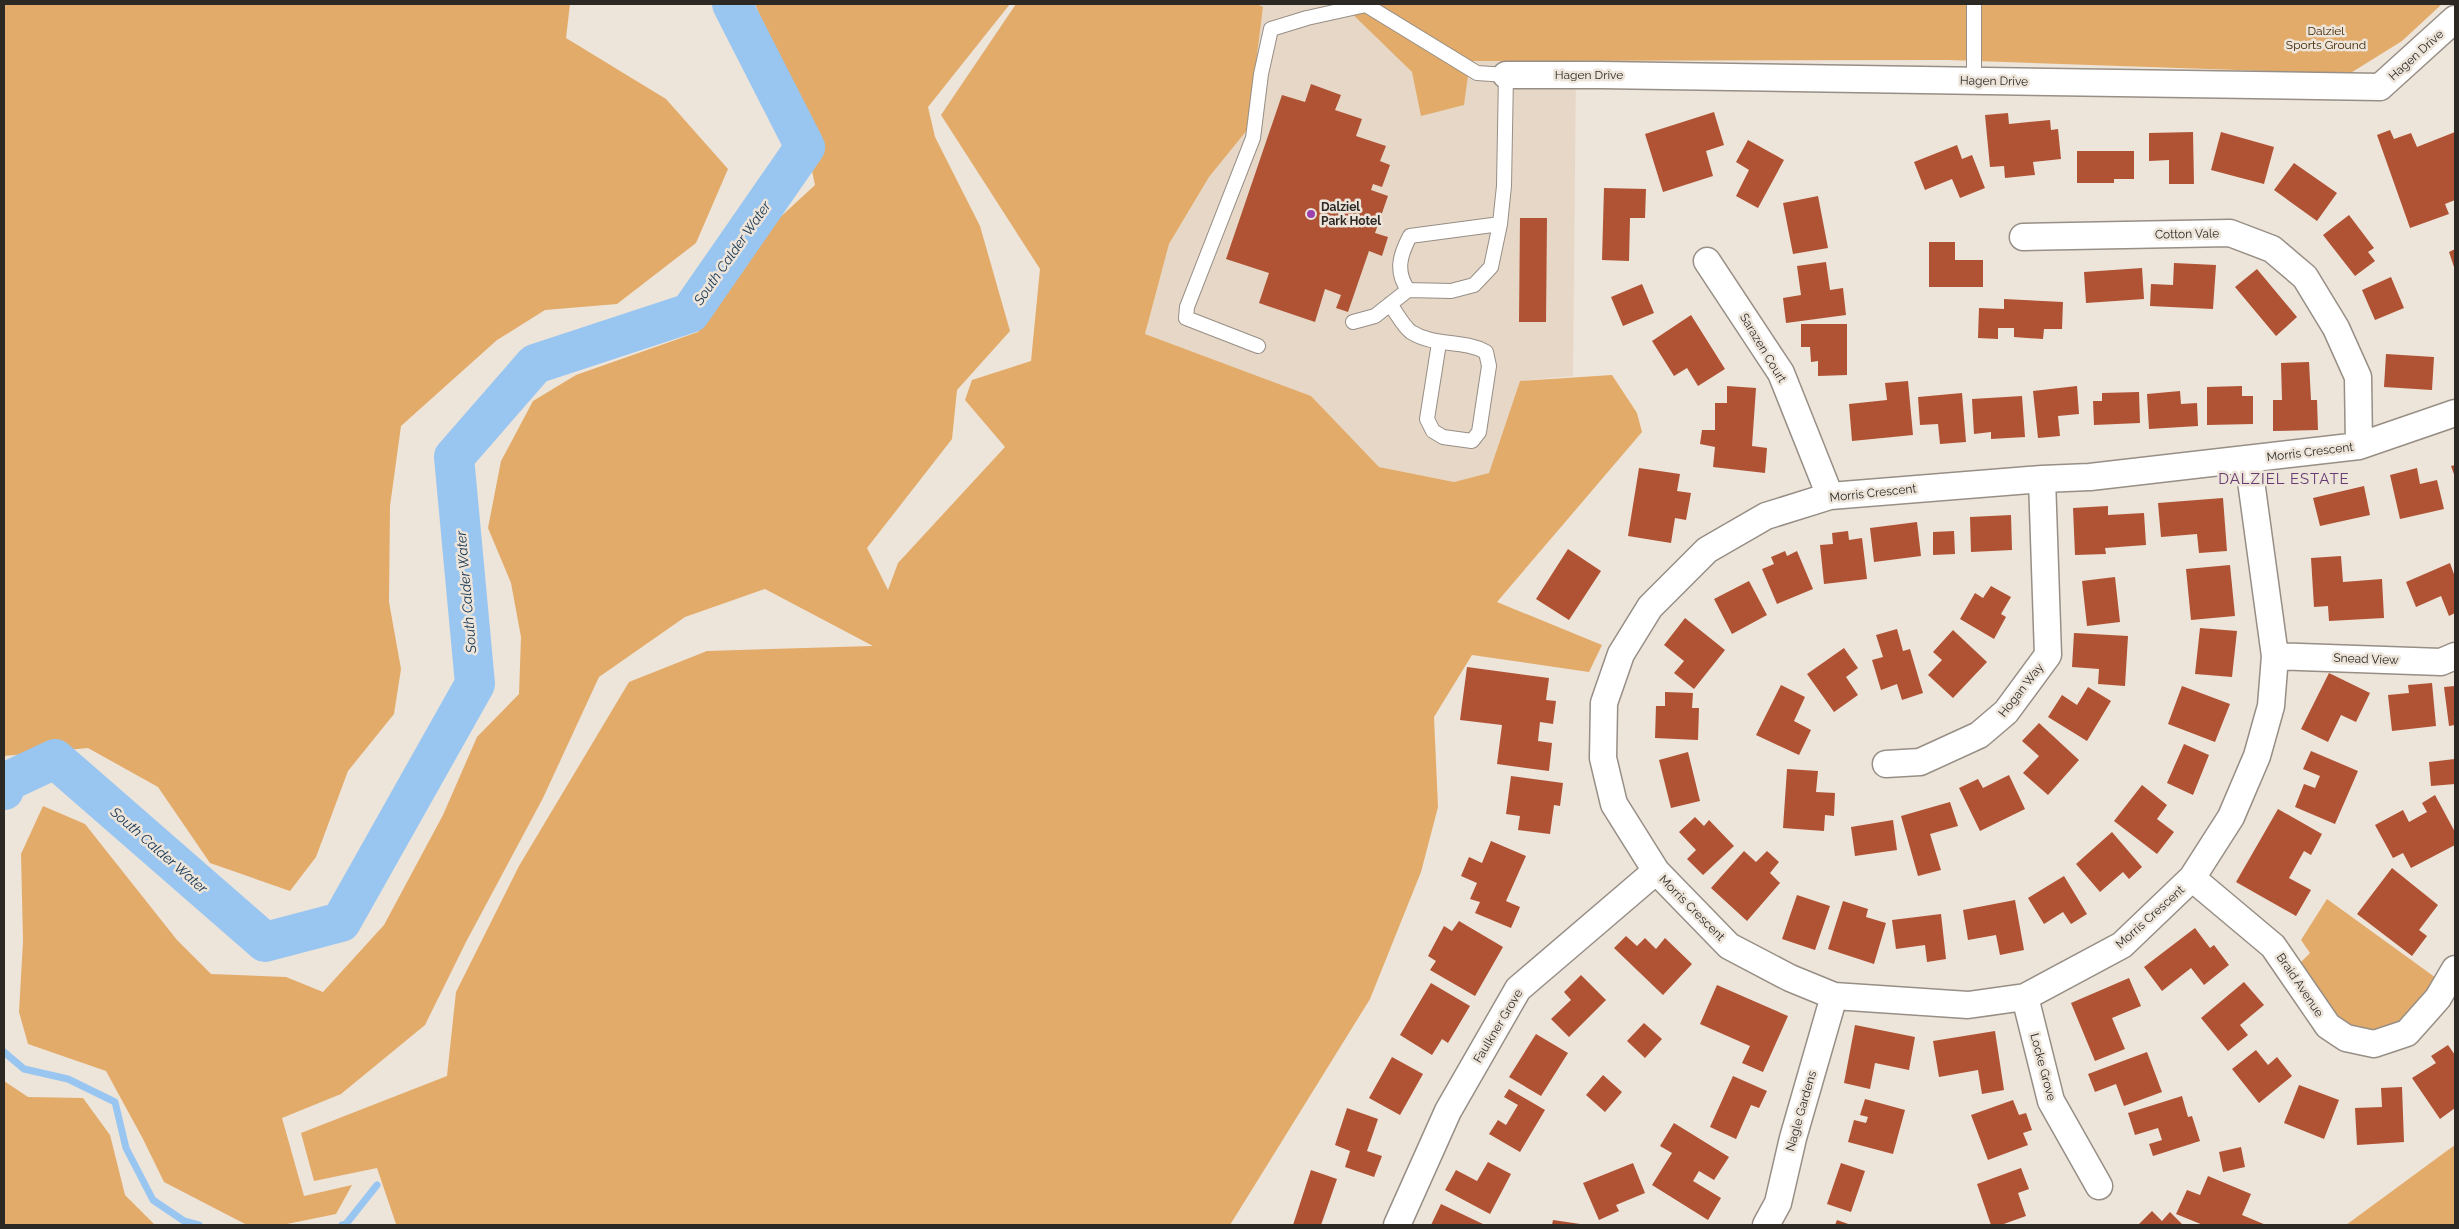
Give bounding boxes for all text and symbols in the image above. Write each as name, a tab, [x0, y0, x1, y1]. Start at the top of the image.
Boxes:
park label: Dalziel Sports Ground	[2286, 24, 2366, 52]
street label: Hagen Drive	[2386, 27, 2446, 83]
street label: Hagen Drive	[1555, 68, 1623, 82]
street label: Hagen Drive	[1960, 73, 2028, 89]
water label: South Calder Water	[690, 197, 774, 309]
place label: Dalziel Park Hotel	[1321, 200, 1381, 228]
marker: Dalziel Park Hotel	[1305, 208, 1317, 220]
street label: Cotton Vale	[2155, 226, 2219, 242]
street label: Sarazen Court	[1737, 311, 1789, 385]
street label: Morris Crescent	[2266, 440, 2354, 464]
district label: DALZIEL ESTATE	[2218, 470, 2350, 488]
street label: Morris Crescent	[1829, 481, 1917, 505]
water label: South Calder Water	[453, 529, 479, 655]
street label: Snead View	[2333, 651, 2399, 667]
street label: Hogan Way	[1996, 660, 2047, 720]
water label: South Calder Water	[107, 803, 211, 897]
street label: Morris Crescent	[1656, 872, 1728, 944]
street label: Morris Crescent	[2113, 883, 2187, 951]
street label: Braid Avenue	[2274, 951, 2326, 1019]
street label: Faulkner Grove	[1471, 987, 1525, 1065]
street label: Locke Grove	[2027, 1032, 2059, 1102]
street label: Nagle Gardens	[1783, 1069, 1819, 1153]

